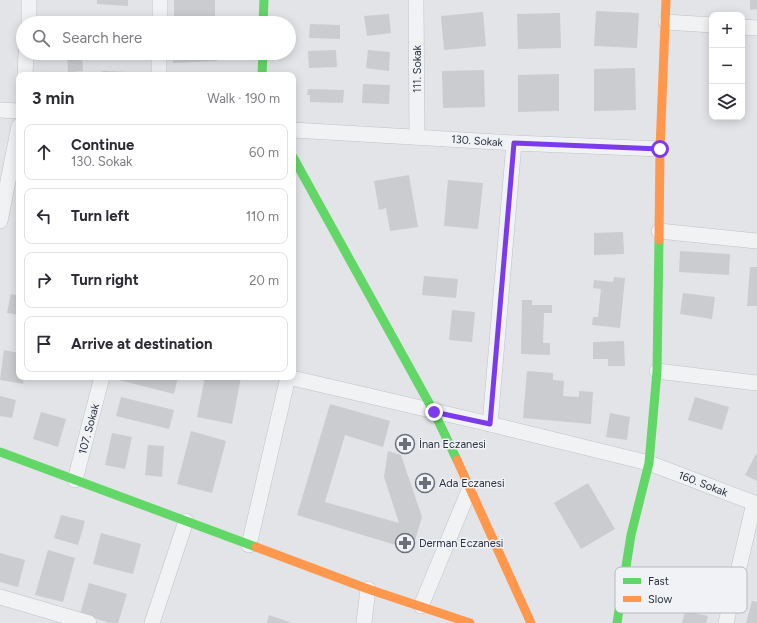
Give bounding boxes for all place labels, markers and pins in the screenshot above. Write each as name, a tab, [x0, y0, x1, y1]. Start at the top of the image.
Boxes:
pharmacy icon: İnan Eczanesi	[394, 433, 416, 455]
place label: İnan Eczanesi	[419, 438, 486, 451]
pharmacy icon: Ada Eczanesi	[414, 472, 436, 494]
place label: Ada Eczanesi	[439, 477, 504, 490]
pharmacy icon: Derman Eczanesi	[394, 532, 416, 554]
place label: Derman Eczanesi	[419, 537, 503, 550]

